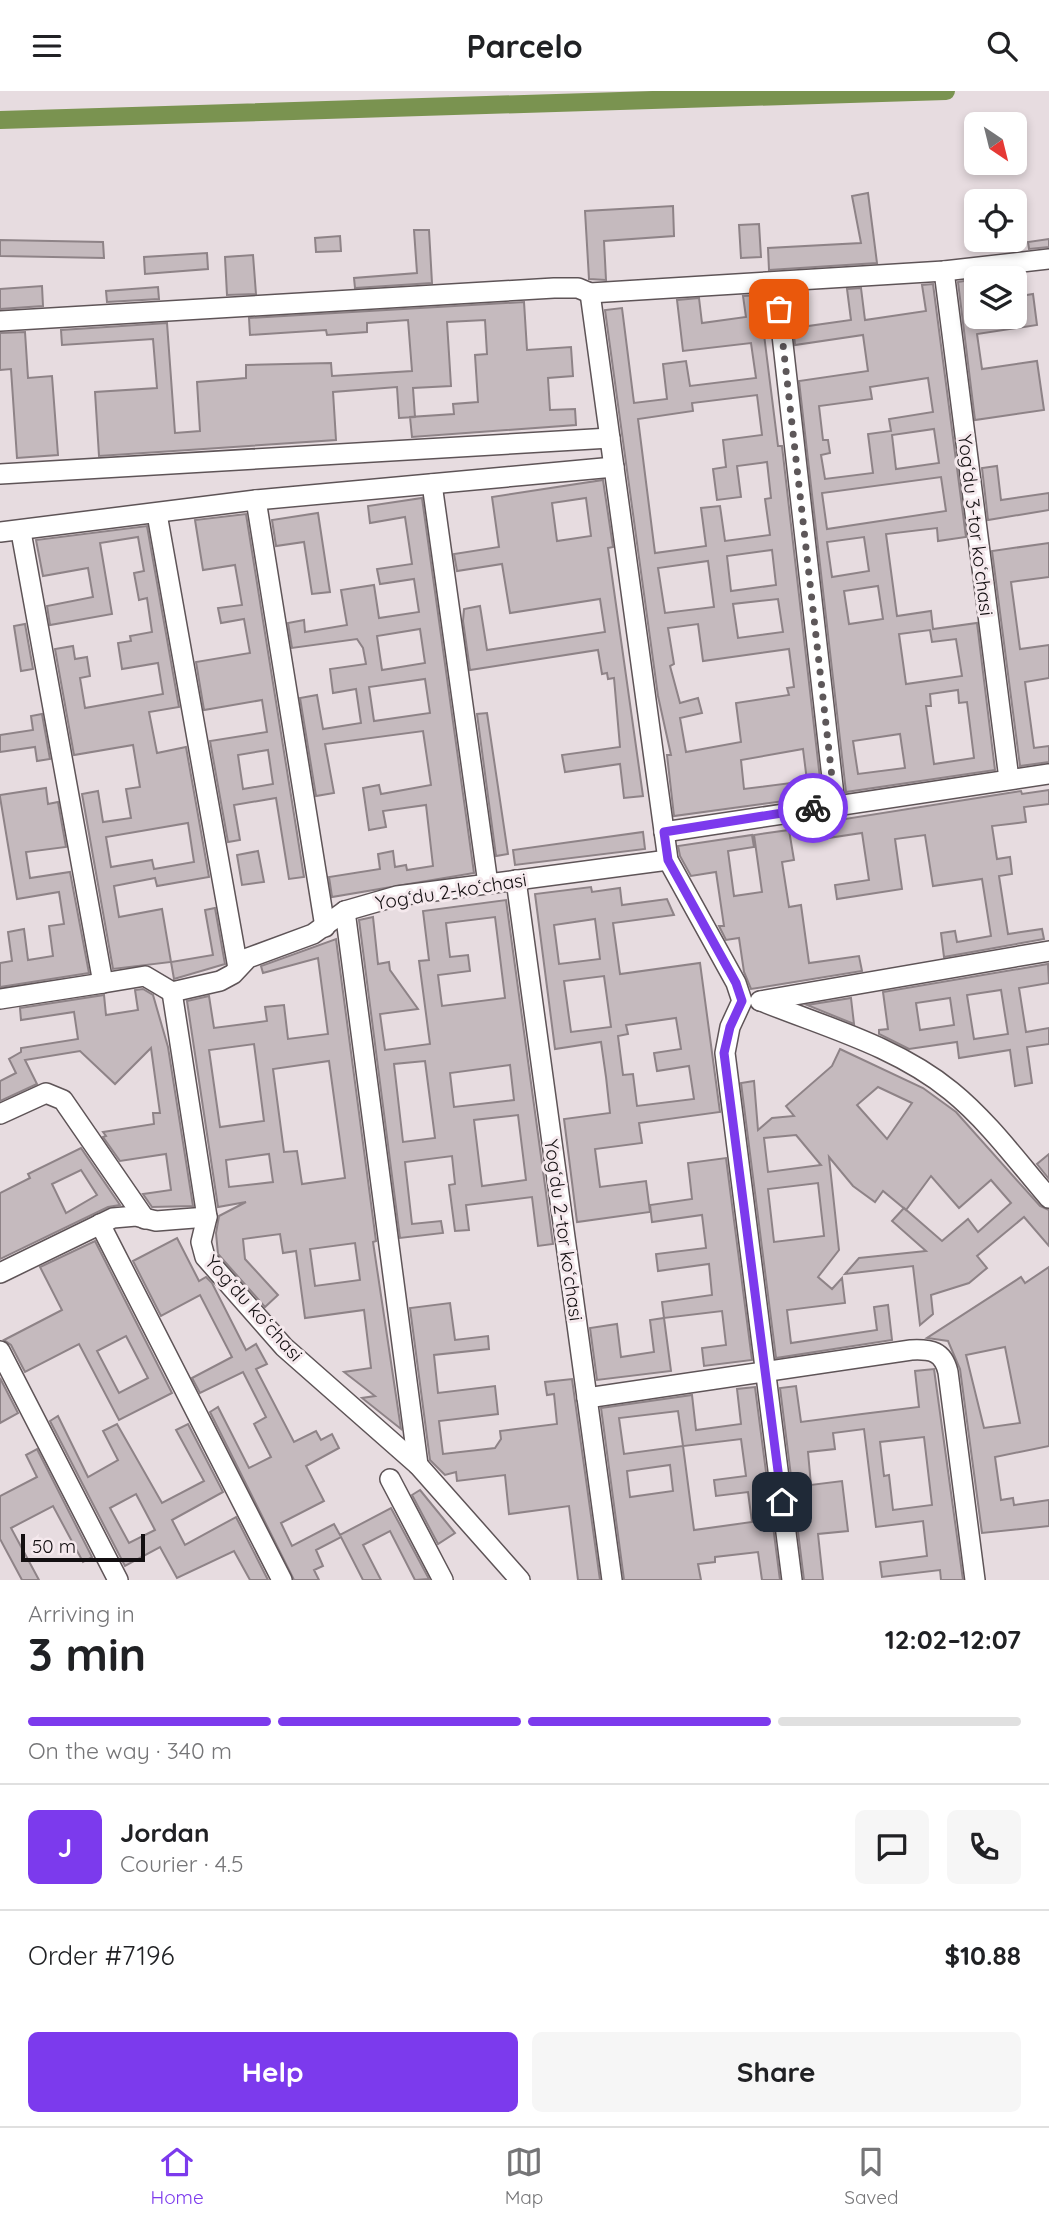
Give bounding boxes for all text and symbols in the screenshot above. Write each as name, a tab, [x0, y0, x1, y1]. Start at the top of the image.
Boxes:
text: Parcelo	[466, 26, 583, 66]
icon: menu	[28, 27, 66, 65]
icon: search	[983, 27, 1021, 65]
north arrow	[964, 112, 1027, 175]
map controls	[964, 112, 1027, 329]
button: locate	[964, 189, 1027, 252]
button: layers	[964, 266, 1027, 329]
pin	[749, 279, 809, 339]
icon: bag	[760, 290, 798, 328]
street label: Yogʻdu 3-tor koʻchasi	[953, 433, 999, 617]
courier	[778, 773, 848, 843]
icon: bike	[794, 789, 832, 827]
street label: Yogʻdu 2-koʻchasi	[374, 867, 528, 915]
street label: Yogʻdu 2-tor koʻchasi	[539, 1138, 589, 1322]
street label: Yogʻdu koʻchasi	[200, 1250, 308, 1366]
pin	[752, 1472, 812, 1532]
icon: home	[763, 1483, 801, 1521]
scale bar	[21, 1531, 145, 1563]
text: 50 m	[32, 1534, 76, 1558]
text: Arriving in	[28, 1599, 135, 1628]
text: 12:02–12:07	[885, 1623, 1021, 1656]
text: 3 min	[28, 1625, 146, 1683]
text: On the way · 340 m	[28, 1736, 232, 1765]
button: chat	[855, 1810, 929, 1884]
button: phone	[947, 1810, 1021, 1884]
text: Jordan	[120, 1816, 209, 1849]
text: J	[58, 1831, 72, 1864]
text: Courier · 4.5	[120, 1849, 244, 1878]
text: Order #7196	[28, 1939, 175, 1972]
text: $10.88	[944, 1939, 1021, 1972]
button: Help	[28, 2032, 518, 2112]
button: Share	[532, 2032, 1021, 2112]
tab: Home	[150, 2143, 204, 2209]
tab: Map	[505, 2143, 543, 2209]
tab: Saved	[844, 2143, 899, 2209]

